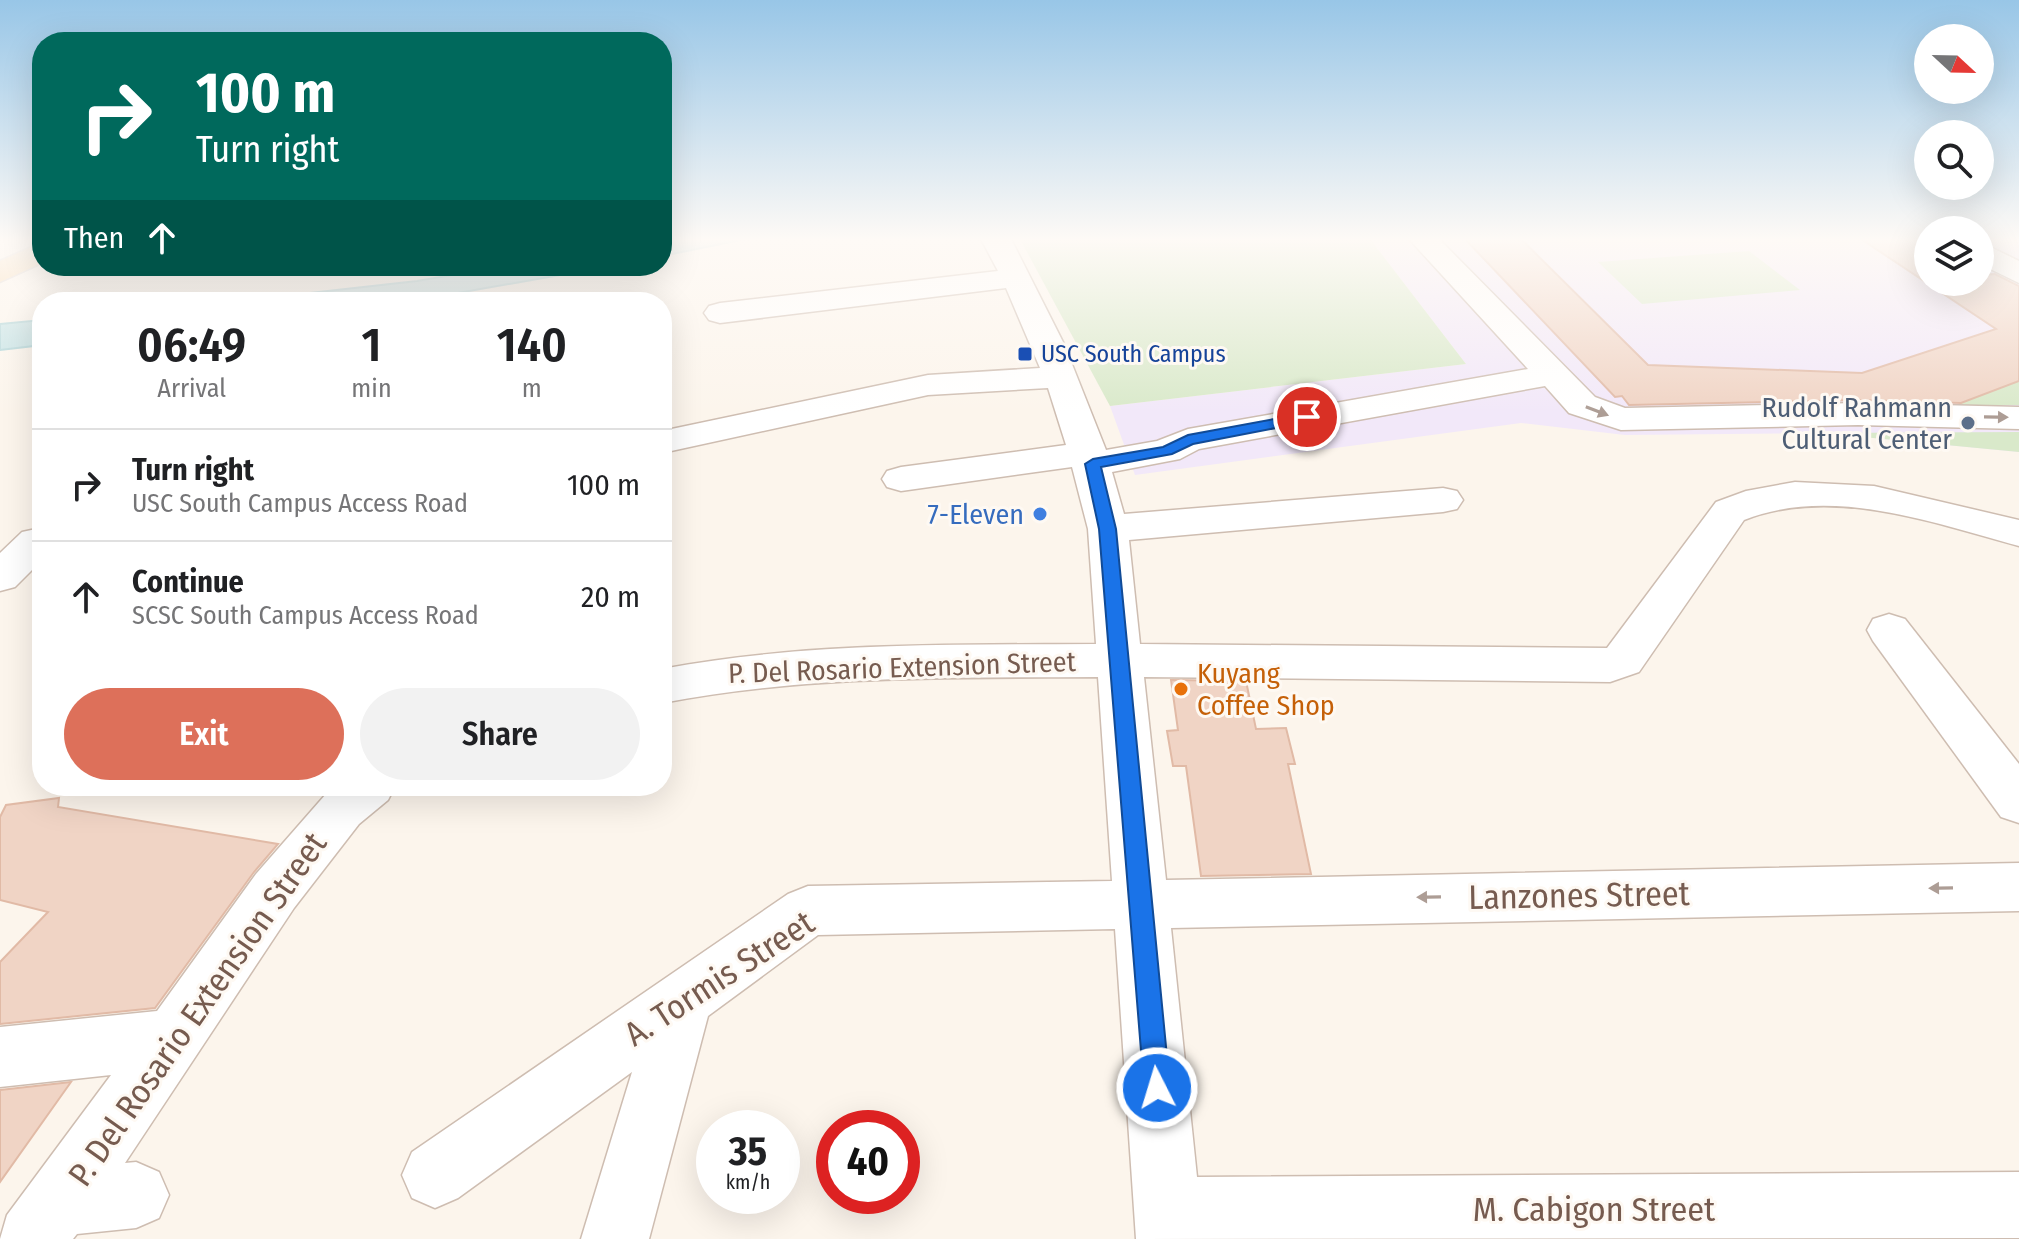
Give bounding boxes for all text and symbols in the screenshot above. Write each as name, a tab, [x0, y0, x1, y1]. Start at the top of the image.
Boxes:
north arrow	[1914, 24, 1994, 104]
map controls	[1914, 24, 1994, 296]
text: 100 m	[196, 60, 335, 127]
icon: right	[64, 64, 168, 168]
button: search	[1914, 120, 1994, 200]
text: Turn right	[196, 128, 339, 172]
icon: ahead	[140, 216, 184, 260]
button: layers	[1914, 216, 1994, 296]
text: Then	[64, 220, 124, 256]
text: 06:49	[137, 316, 246, 374]
text: 1	[361, 316, 381, 374]
text: 140	[497, 316, 567, 374]
place label: USC South Campus	[1041, 340, 1226, 368]
marker: USC South Campus	[1016, 345, 1034, 363]
text: Arrival	[157, 373, 226, 404]
text: min	[351, 373, 392, 404]
text: m	[522, 373, 542, 404]
pin	[1273, 383, 1341, 451]
place label: Rudolf Rahmann Cultural Center	[1762, 391, 1952, 456]
icon: arrive	[1285, 395, 1329, 439]
one-way arrow	[1585, 405, 1609, 418]
one-way arrow	[1984, 411, 2009, 424]
marker: Rudolf Rahmann Cultural Center	[1959, 414, 1977, 432]
text: Turn right	[132, 452, 254, 488]
icon: right	[64, 463, 108, 507]
text: 100 m	[567, 467, 640, 503]
text: USC South Campus Access Road	[132, 488, 468, 519]
place label: 7-Eleven	[927, 498, 1024, 531]
marker: 7-Eleven	[1031, 505, 1049, 523]
text: Continue	[132, 564, 244, 600]
icon: ahead	[64, 575, 108, 619]
text: 20 m	[581, 579, 640, 615]
text: SCSC South Campus Access Road	[132, 600, 479, 631]
street label: P. Del Rosario Extension Street	[728, 645, 1077, 690]
place label: Kuyang Coffee Shop	[1197, 657, 1335, 722]
marker: Kuyang Coffee Shop	[1172, 680, 1190, 698]
button: Exit	[64, 688, 344, 780]
button: Share	[360, 688, 640, 780]
street label: P. Del Rosario Extension Street	[60, 824, 336, 1194]
street label: Lanzones Street	[1468, 873, 1691, 918]
one-way arrow	[1928, 882, 1953, 894]
one-way arrow	[1416, 891, 1441, 904]
street label: A. Tormis Street	[617, 901, 822, 1055]
position arrow	[1115, 1046, 1199, 1130]
speed limit sign: 40	[816, 1110, 920, 1214]
text: 35	[729, 1128, 767, 1176]
text: km/h	[726, 1170, 770, 1194]
street label: M. Cabigon Street	[1473, 1189, 1716, 1230]

